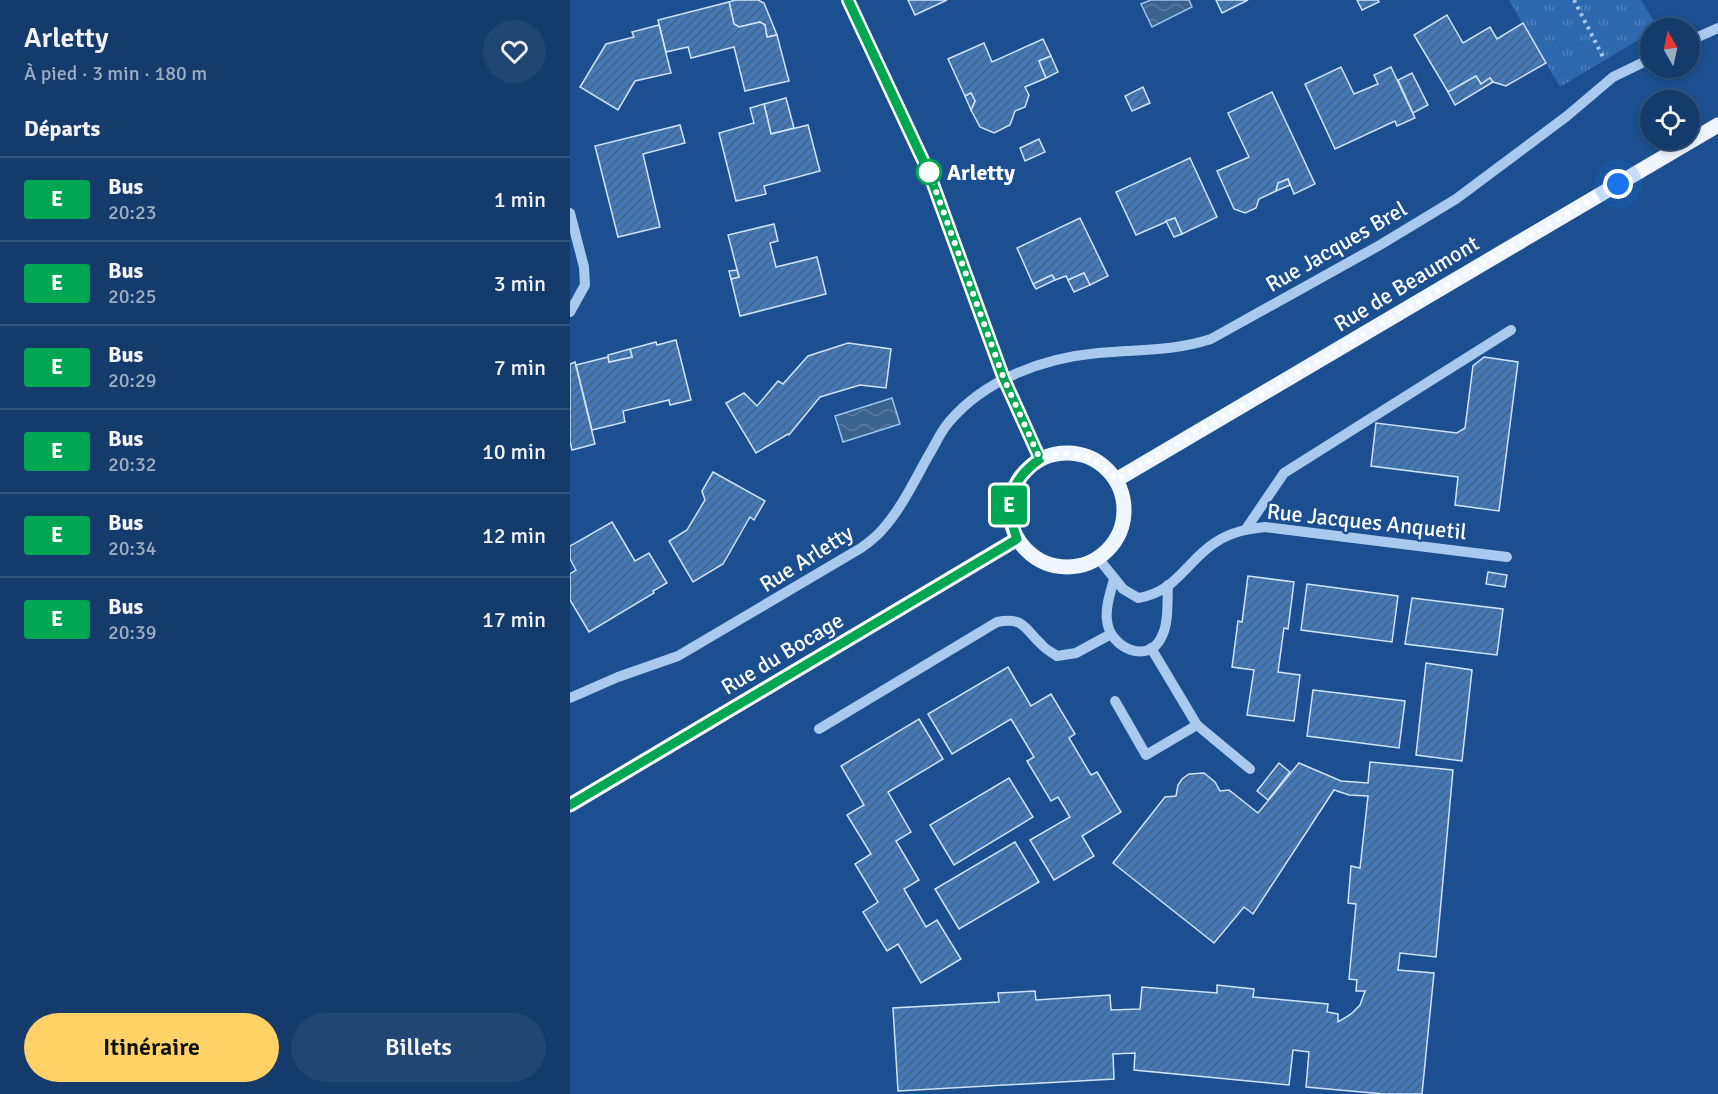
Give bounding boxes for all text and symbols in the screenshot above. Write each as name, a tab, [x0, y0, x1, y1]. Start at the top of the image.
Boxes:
north arrow	[1640, 18, 1700, 78]
map controls	[1640, 18, 1700, 150]
button: heart	[483, 20, 546, 83]
text: Arletty	[24, 21, 108, 55]
text: À pied · 3 min · 180 m	[24, 61, 207, 86]
button: locate	[1640, 90, 1700, 150]
text: Départs	[24, 115, 100, 142]
marker: Arletty	[916, 159, 942, 185]
place label: Arletty	[947, 159, 1015, 186]
your location	[1603, 169, 1633, 199]
text: Bus	[108, 173, 143, 200]
text: E	[51, 186, 63, 212]
text: 1 min	[494, 186, 546, 213]
street label: Rue Jacques Brel	[1261, 195, 1412, 298]
text: 20:23	[108, 200, 157, 225]
street label: Rue de Beaumont	[1329, 229, 1484, 337]
text: Bus	[108, 257, 143, 284]
text: E	[51, 270, 63, 296]
text: 3 min	[494, 270, 546, 297]
text: 20:25	[108, 284, 157, 309]
text: Bus	[108, 341, 143, 368]
text: E	[51, 354, 63, 380]
text: 7 min	[494, 354, 546, 381]
text: 20:29	[108, 368, 157, 393]
text: Bus	[108, 425, 143, 452]
text: E	[51, 438, 63, 464]
text: 10 min	[482, 438, 546, 465]
text: 20:32	[108, 452, 157, 477]
line badge: E	[990, 486, 1028, 524]
text: E	[1003, 492, 1015, 518]
street label: Rue Jacques Anquetil	[1266, 498, 1468, 545]
text: Bus	[108, 509, 143, 536]
street label: Rue Arletty	[755, 519, 859, 598]
text: E	[51, 522, 63, 548]
text: 12 min	[482, 522, 546, 549]
text: 20:34	[108, 536, 157, 561]
text: Bus	[108, 593, 143, 620]
text: E	[51, 606, 63, 632]
text: 17 min	[482, 606, 546, 633]
street label: Rue du Bocage	[716, 606, 848, 701]
text: 20:39	[108, 620, 157, 645]
button: Itinéraire	[24, 1013, 279, 1082]
button: Billets	[291, 1013, 546, 1082]

